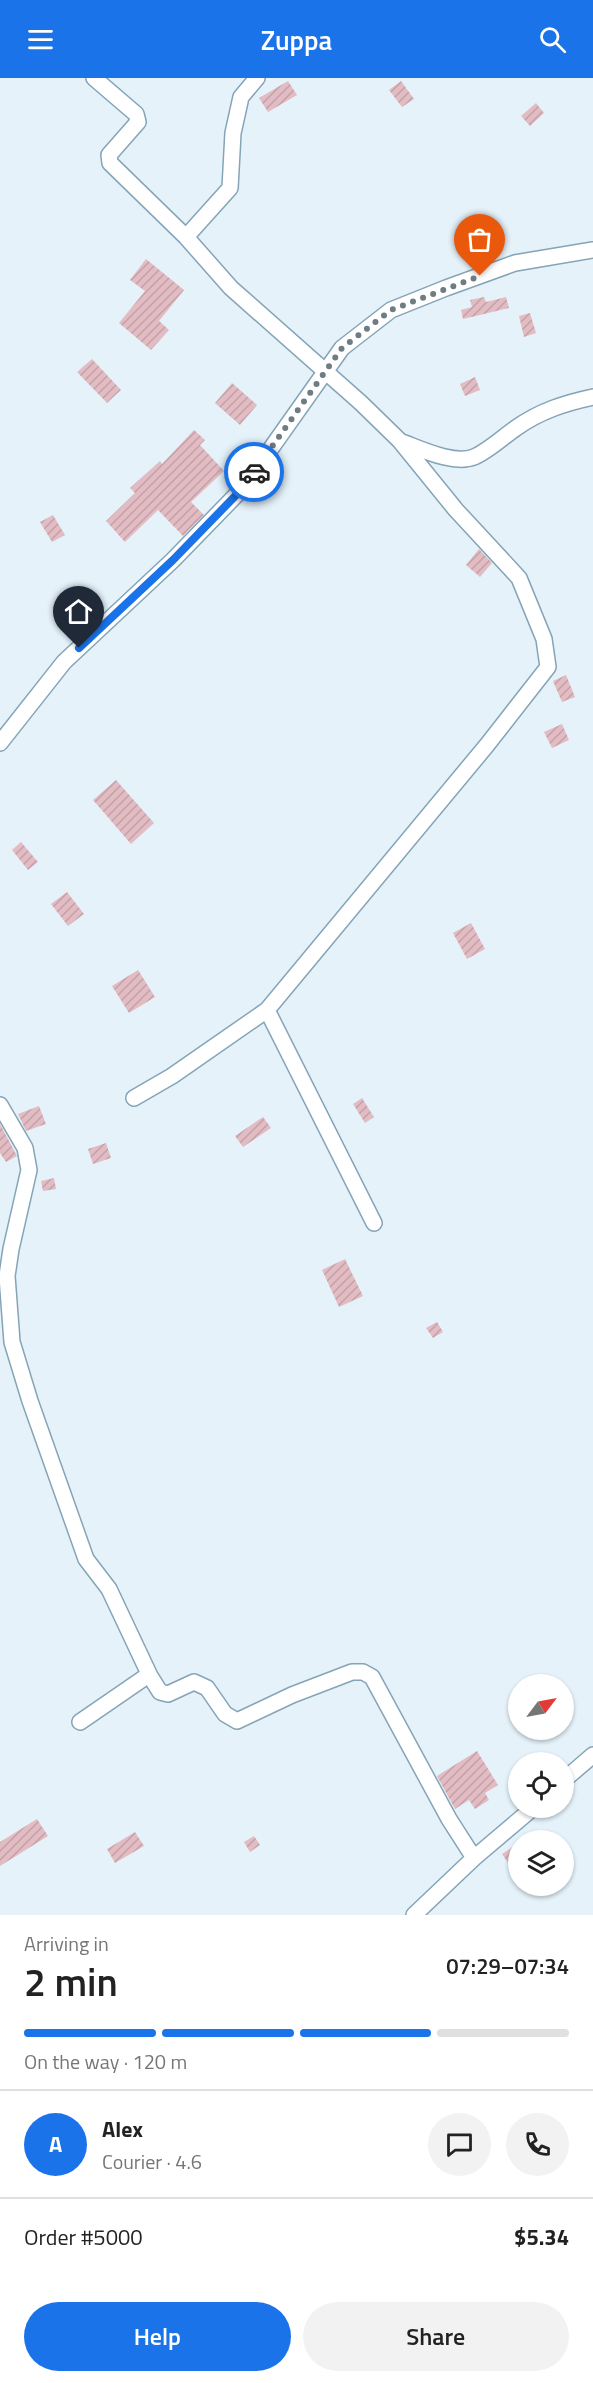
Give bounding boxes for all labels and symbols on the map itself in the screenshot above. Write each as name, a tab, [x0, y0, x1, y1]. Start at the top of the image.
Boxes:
pin	[454, 214, 505, 276]
courier	[224, 442, 284, 502]
pin	[53, 586, 104, 648]
north arrow	[508, 1674, 574, 1740]

